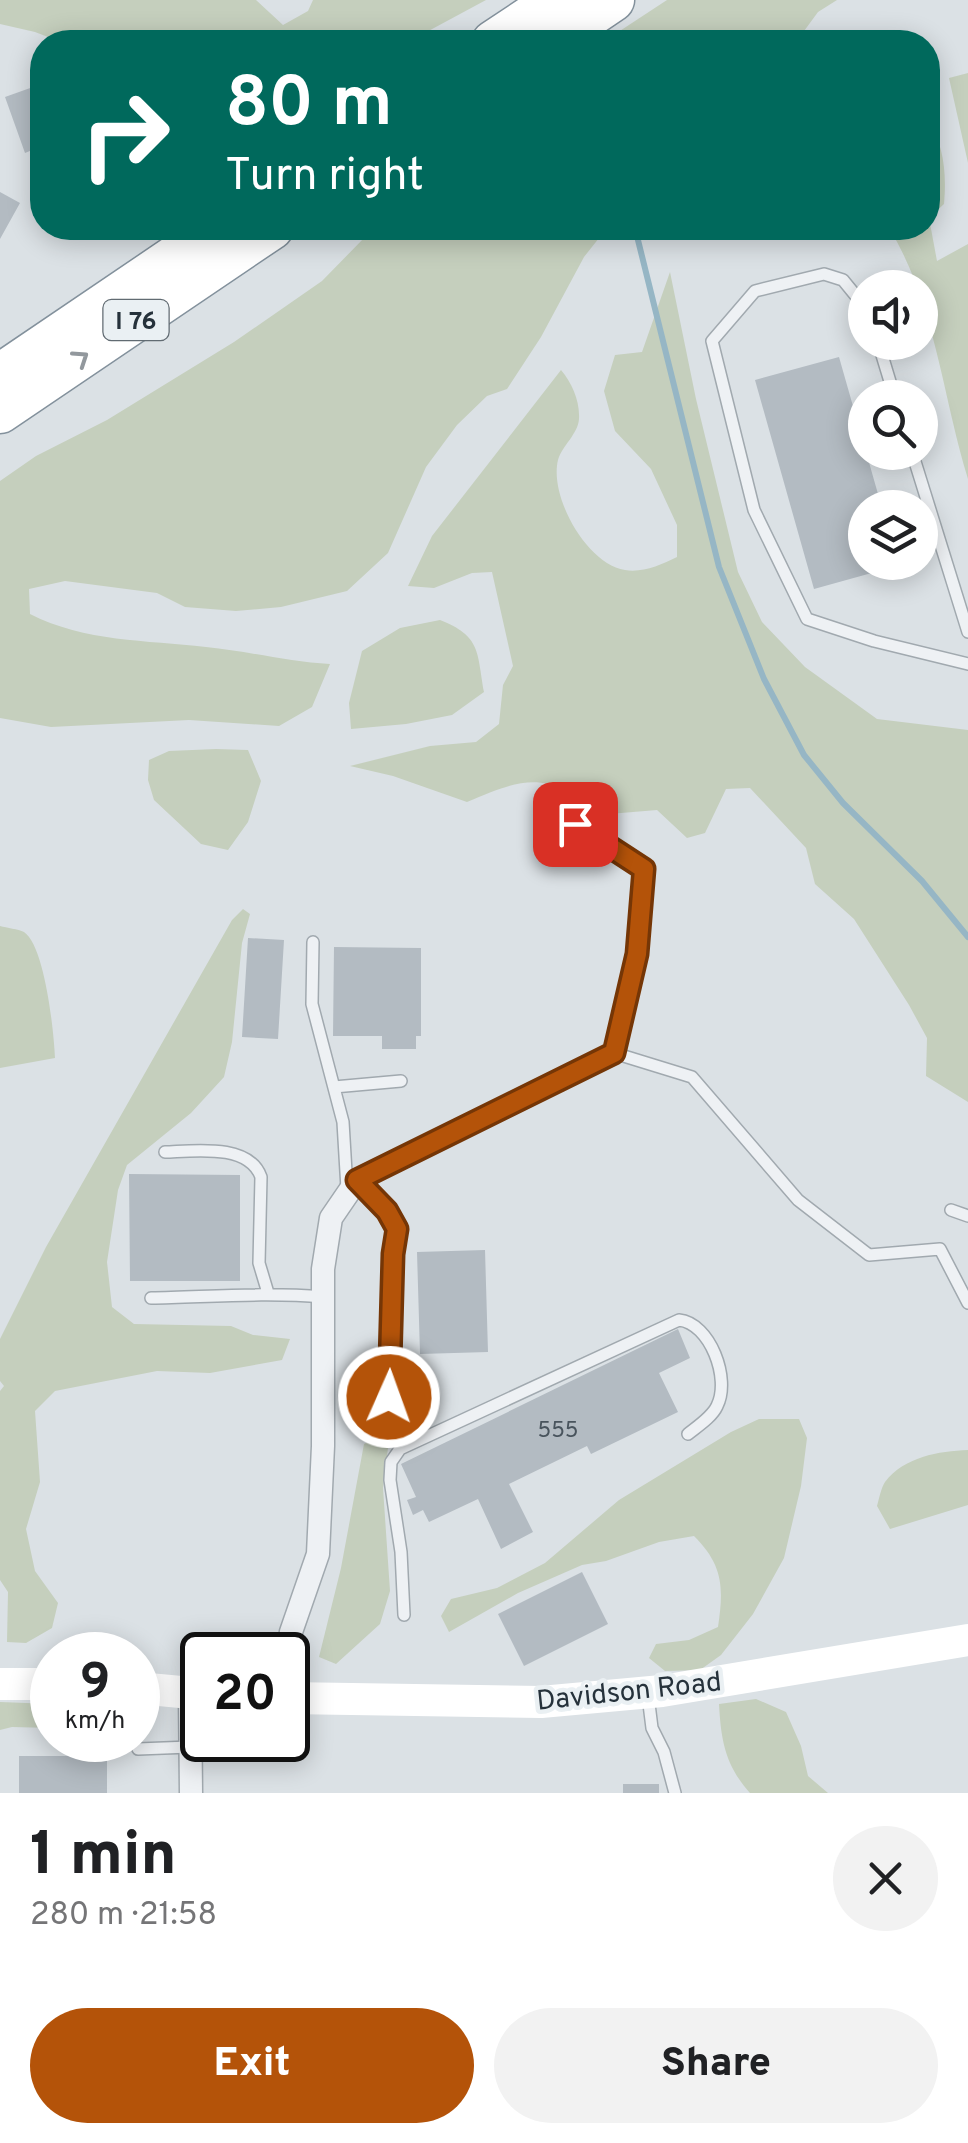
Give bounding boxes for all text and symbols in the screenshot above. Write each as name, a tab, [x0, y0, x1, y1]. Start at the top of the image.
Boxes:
text: 80 m	[225, 62, 393, 151]
icon: right	[60, 70, 190, 200]
text: Turn right	[225, 149, 424, 206]
map controls	[848, 270, 938, 580]
button: sound	[848, 270, 938, 360]
road number: I 76	[104, 300, 168, 340]
one-way arrow	[70, 351, 88, 370]
button: search	[848, 380, 938, 470]
button: layers	[848, 490, 938, 580]
pin	[533, 782, 618, 867]
icon: arrive	[548, 797, 603, 852]
position arrow	[337, 1345, 441, 1449]
house number: 555	[538, 1418, 579, 1445]
speed limit sign: 20	[180, 1632, 310, 1762]
text: 9	[80, 1653, 110, 1716]
street label: Davidson Road	[535, 1665, 724, 1721]
text: km/h	[65, 1706, 125, 1738]
text: 1 min	[30, 1820, 177, 1896]
button: close	[833, 1826, 938, 1931]
text: 280 m · 21:58	[30, 1896, 217, 1936]
button: Exit	[30, 2008, 474, 2123]
button: Share	[494, 2008, 938, 2123]

